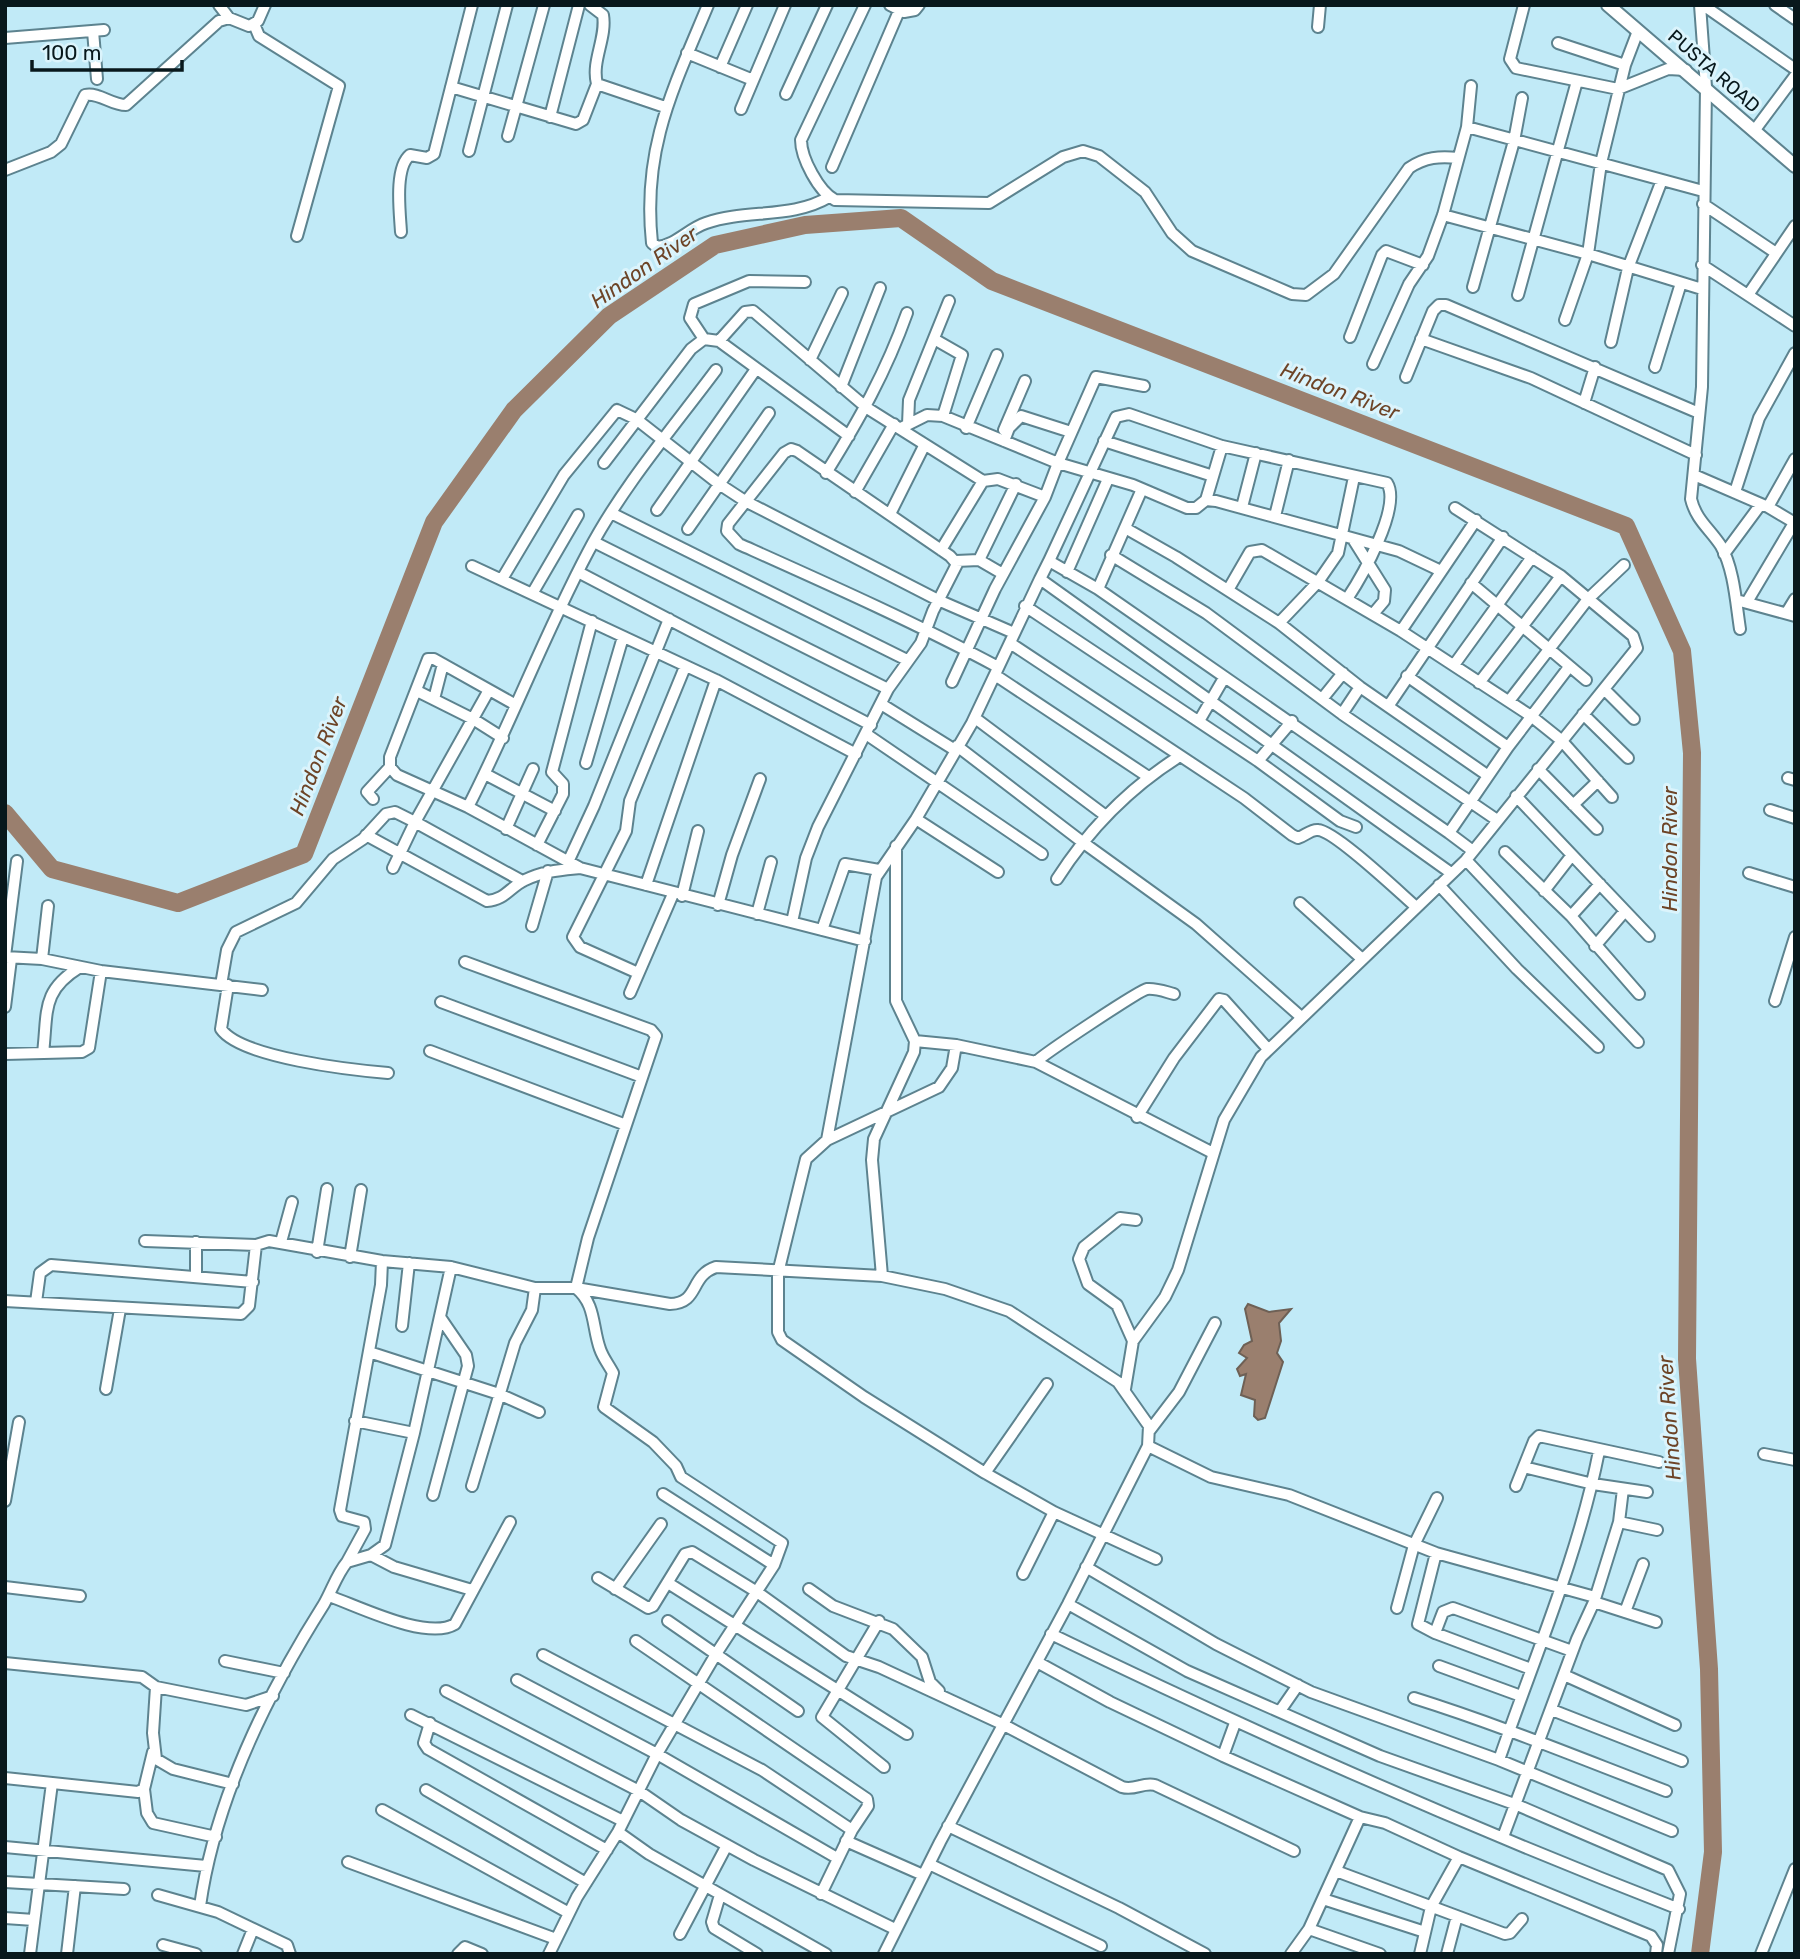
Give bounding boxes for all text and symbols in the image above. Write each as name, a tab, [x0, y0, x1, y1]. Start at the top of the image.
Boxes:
street label: PUSTA ROAD	[1663, 25, 1765, 117]
scale bar	[32, 28, 182, 72]
text: 100 m	[42, 40, 101, 65]
water label: Hindon River	[586, 220, 703, 313]
water label: Hindon River	[1277, 357, 1404, 425]
water label: Hindon River	[284, 692, 352, 819]
water label: Hindon River	[1657, 785, 1682, 912]
water label: Hindon River	[1652, 1354, 1686, 1481]

